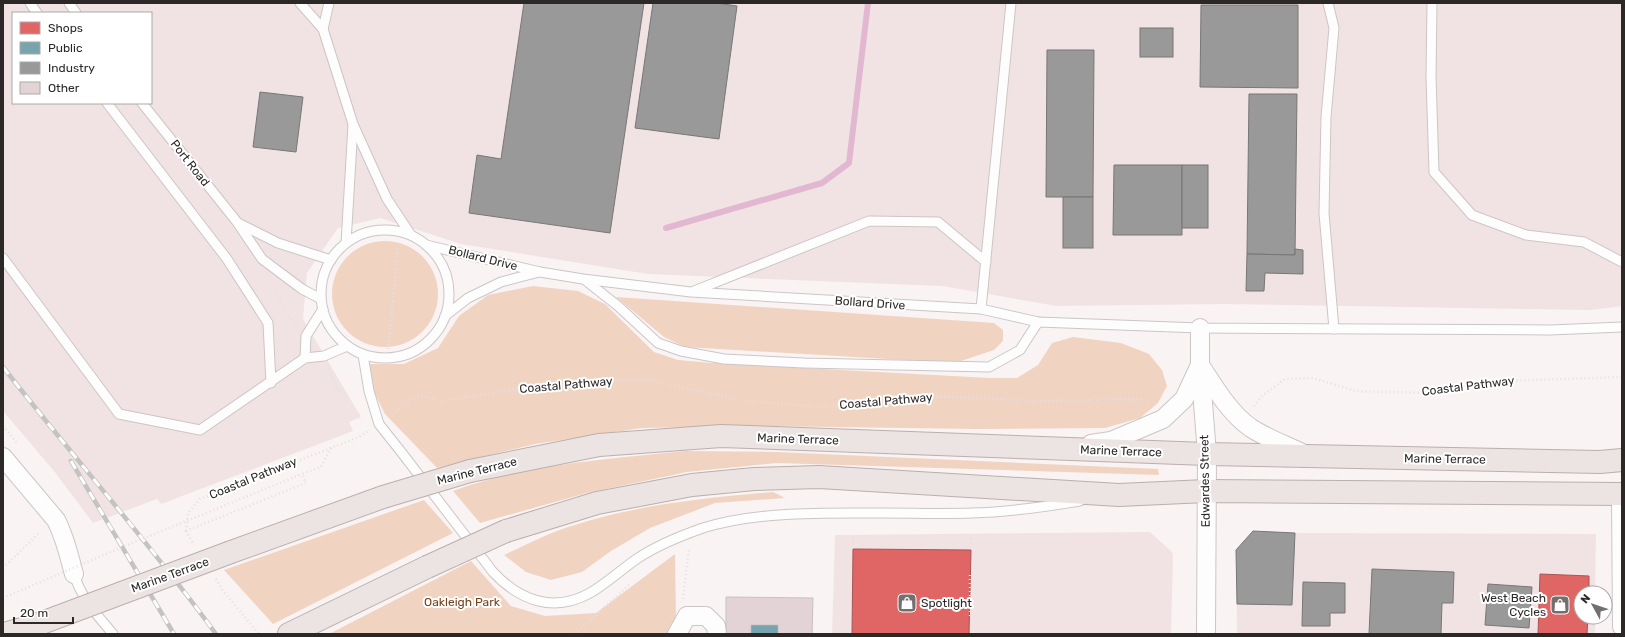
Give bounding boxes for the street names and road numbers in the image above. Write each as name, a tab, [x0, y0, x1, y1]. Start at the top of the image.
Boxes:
street label: Port Road	[168, 137, 212, 189]
street label: Bollard Drive	[447, 243, 519, 273]
street label: Bollard Drive	[834, 294, 906, 312]
street label: Coastal Pathway	[1421, 373, 1516, 399]
street label: Coastal Pathway	[519, 374, 614, 396]
street label: Coastal Pathway	[839, 390, 934, 412]
street label: Marine Terrace	[757, 431, 839, 447]
street label: Edwardes Street	[1197, 434, 1213, 527]
street label: Marine Terrace	[1080, 443, 1162, 459]
street label: Marine Terrace	[1404, 451, 1486, 467]
street label: Coastal Pathway	[207, 454, 299, 502]
street label: Marine Terrace	[436, 454, 519, 488]
street label: Marine Terrace	[129, 554, 211, 596]

